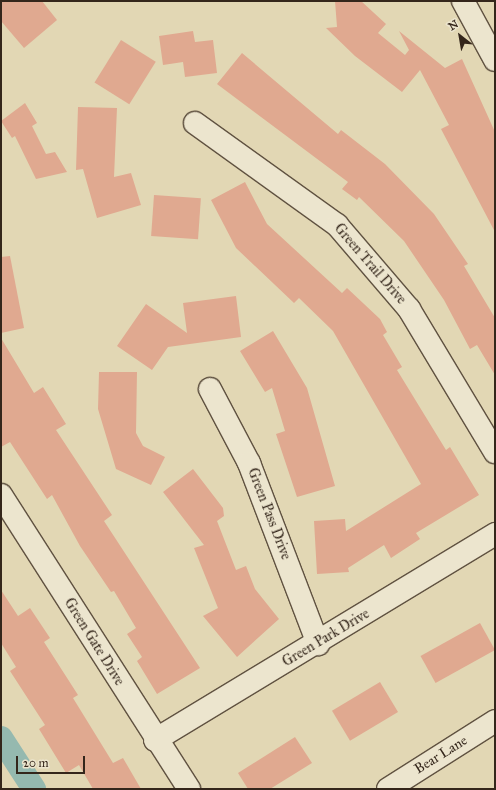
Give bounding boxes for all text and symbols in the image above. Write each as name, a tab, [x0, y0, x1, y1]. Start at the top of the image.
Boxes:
north arrow	[440, 16, 480, 56]
text: N	[446, 17, 461, 33]
street label: Green Trail Drive	[331, 220, 409, 308]
street label: Green Pass Drive	[244, 466, 294, 562]
street label: Green Gate Drive	[60, 595, 128, 689]
street label: Green Park Drive	[280, 605, 372, 671]
street label: Bear Lane	[412, 732, 470, 778]
scale bar	[18, 748, 87, 774]
text: 20 m	[23, 756, 49, 770]

